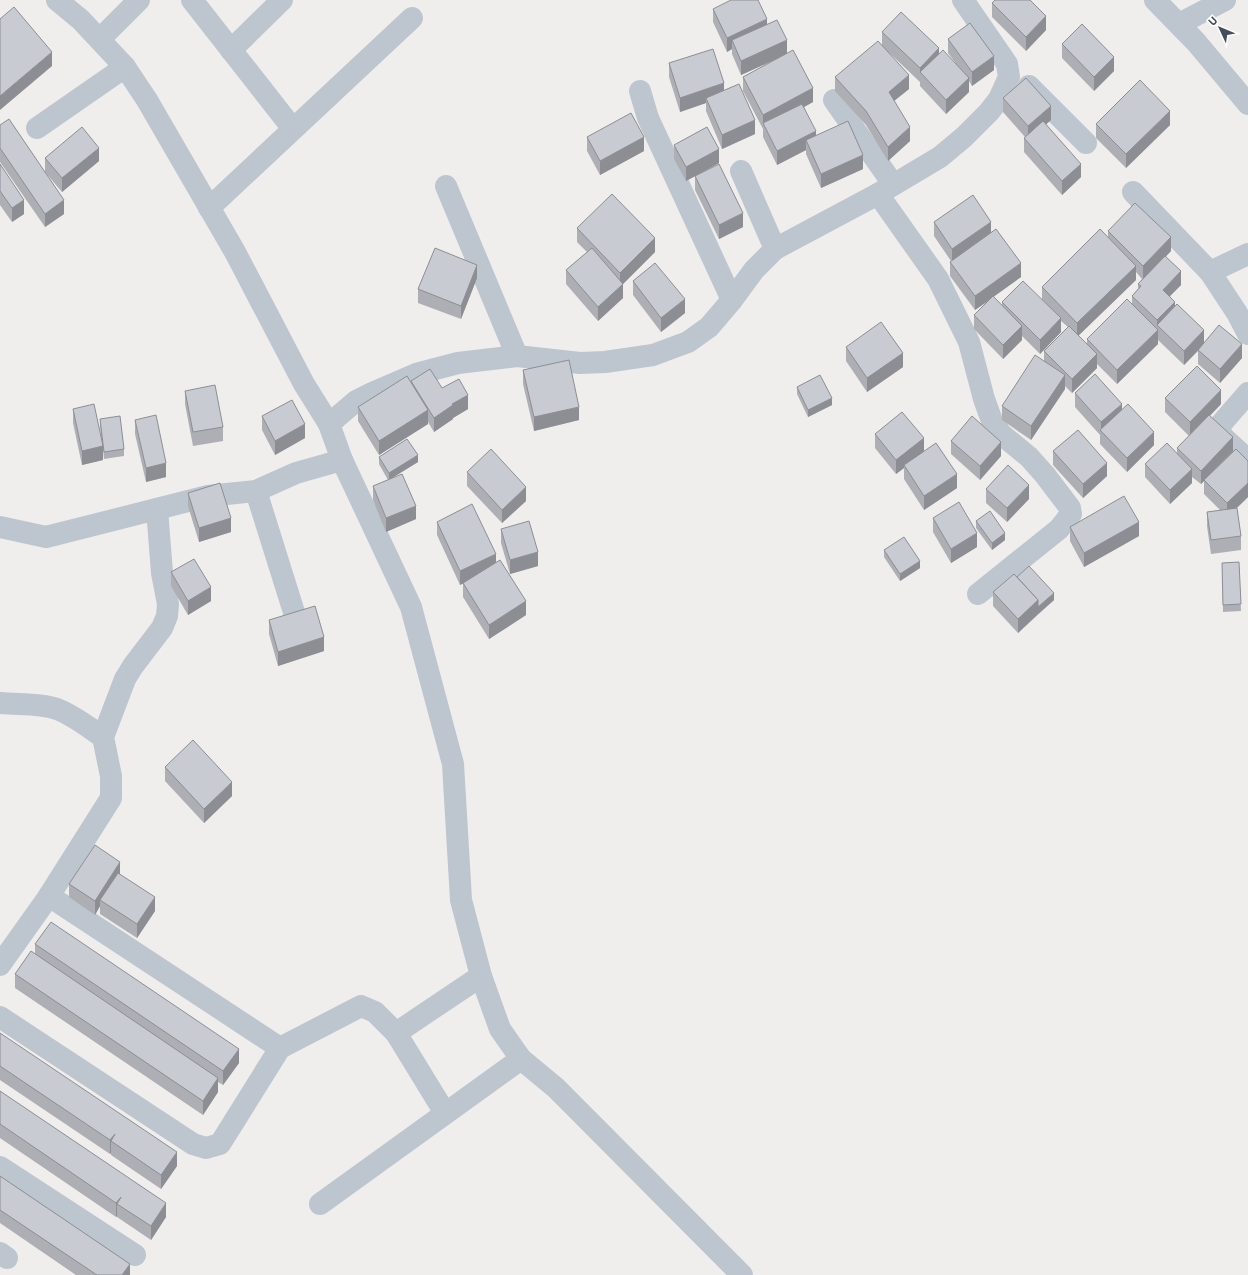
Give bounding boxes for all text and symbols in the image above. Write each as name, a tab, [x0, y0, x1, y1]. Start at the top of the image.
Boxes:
north arrow	[1200, 8, 1240, 48]
text: U	[1205, 13, 1220, 29]

